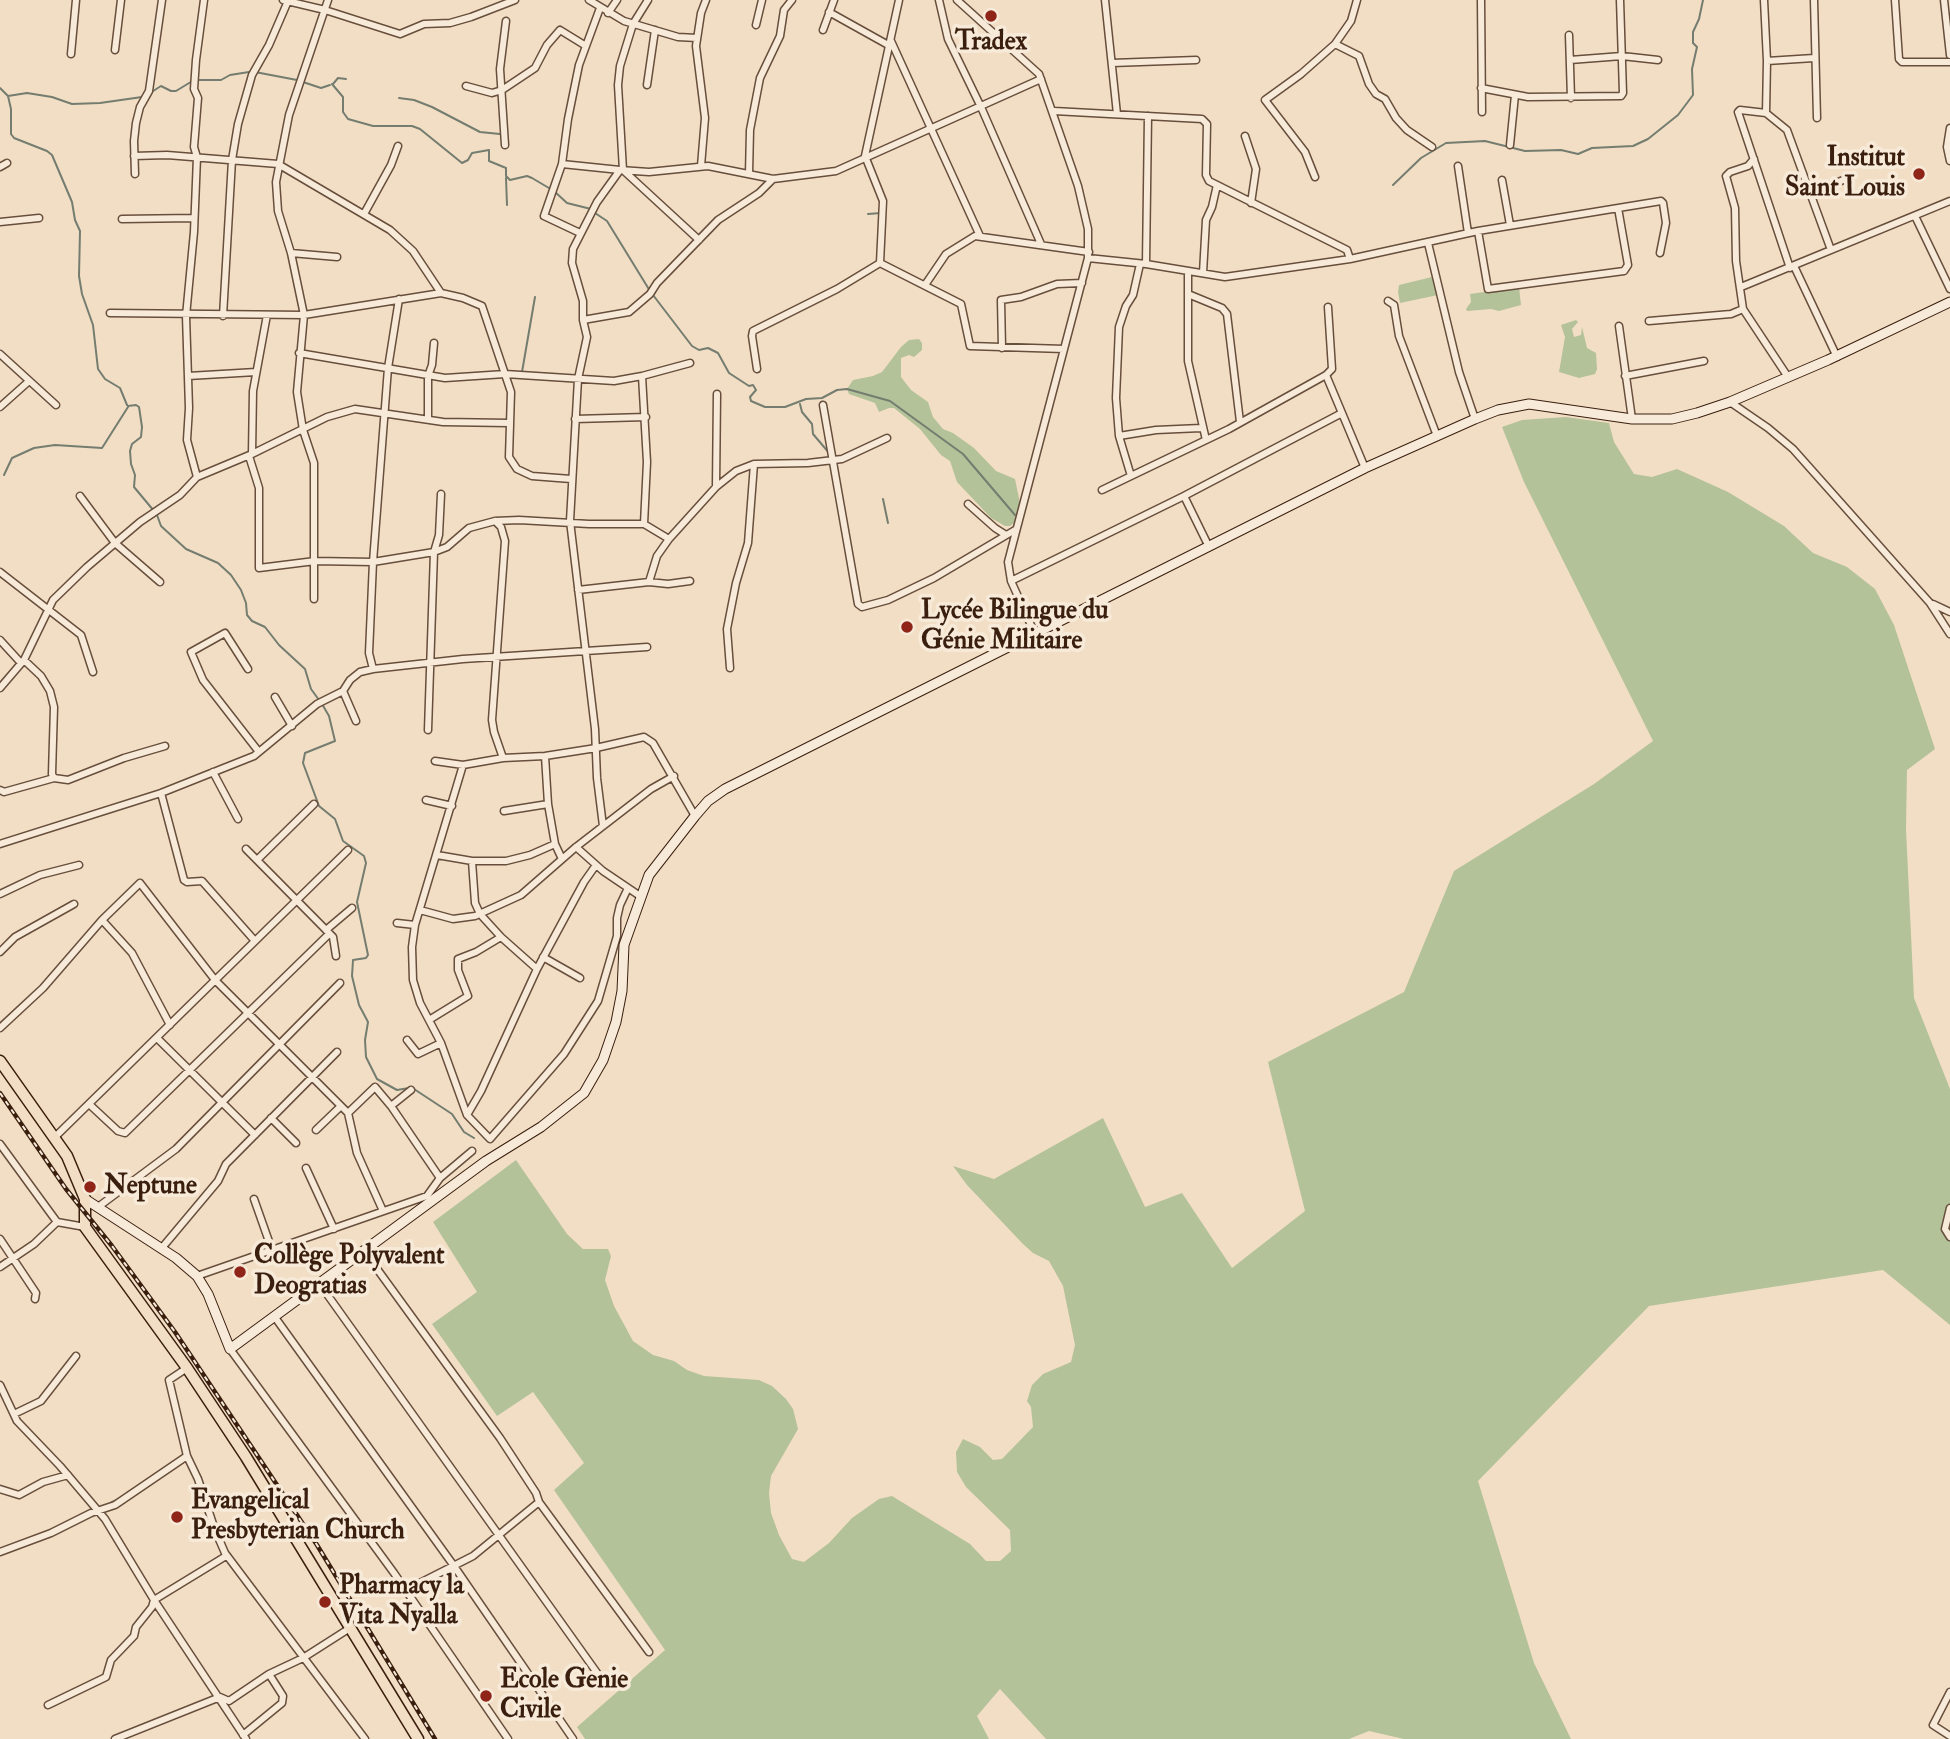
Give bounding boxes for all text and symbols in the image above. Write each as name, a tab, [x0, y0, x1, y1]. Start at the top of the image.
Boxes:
marker: Tradex	[983, 8, 999, 24]
place label: Tradex	[955, 27, 1027, 59]
place label: Institut Saint Louis	[1785, 143, 1905, 204]
marker: Institut Saint Louis	[1911, 166, 1927, 182]
place label: Lycée Bilingue du Génie Militaire	[921, 596, 1109, 658]
marker: Lycée Bilingue du Génie Militaire	[899, 619, 915, 635]
place label: Neptune	[104, 1171, 197, 1203]
marker: Neptune	[82, 1179, 98, 1195]
place label: Collège Polyvalent Deogratias	[254, 1241, 444, 1302]
marker: Collège Polyvalent Deogratias	[232, 1264, 248, 1280]
place label: Evangelical Presbyterian Church	[191, 1486, 405, 1548]
marker: Evangelical Presbyterian Church	[169, 1509, 185, 1525]
place label: Pharmacy la Vita Nyalla	[339, 1571, 464, 1632]
marker: Pharmacy la Vita Nyalla	[317, 1594, 333, 1610]
place label: Ecole Genie Civile	[500, 1665, 628, 1726]
marker: Ecole Genie Civile	[478, 1688, 494, 1704]

